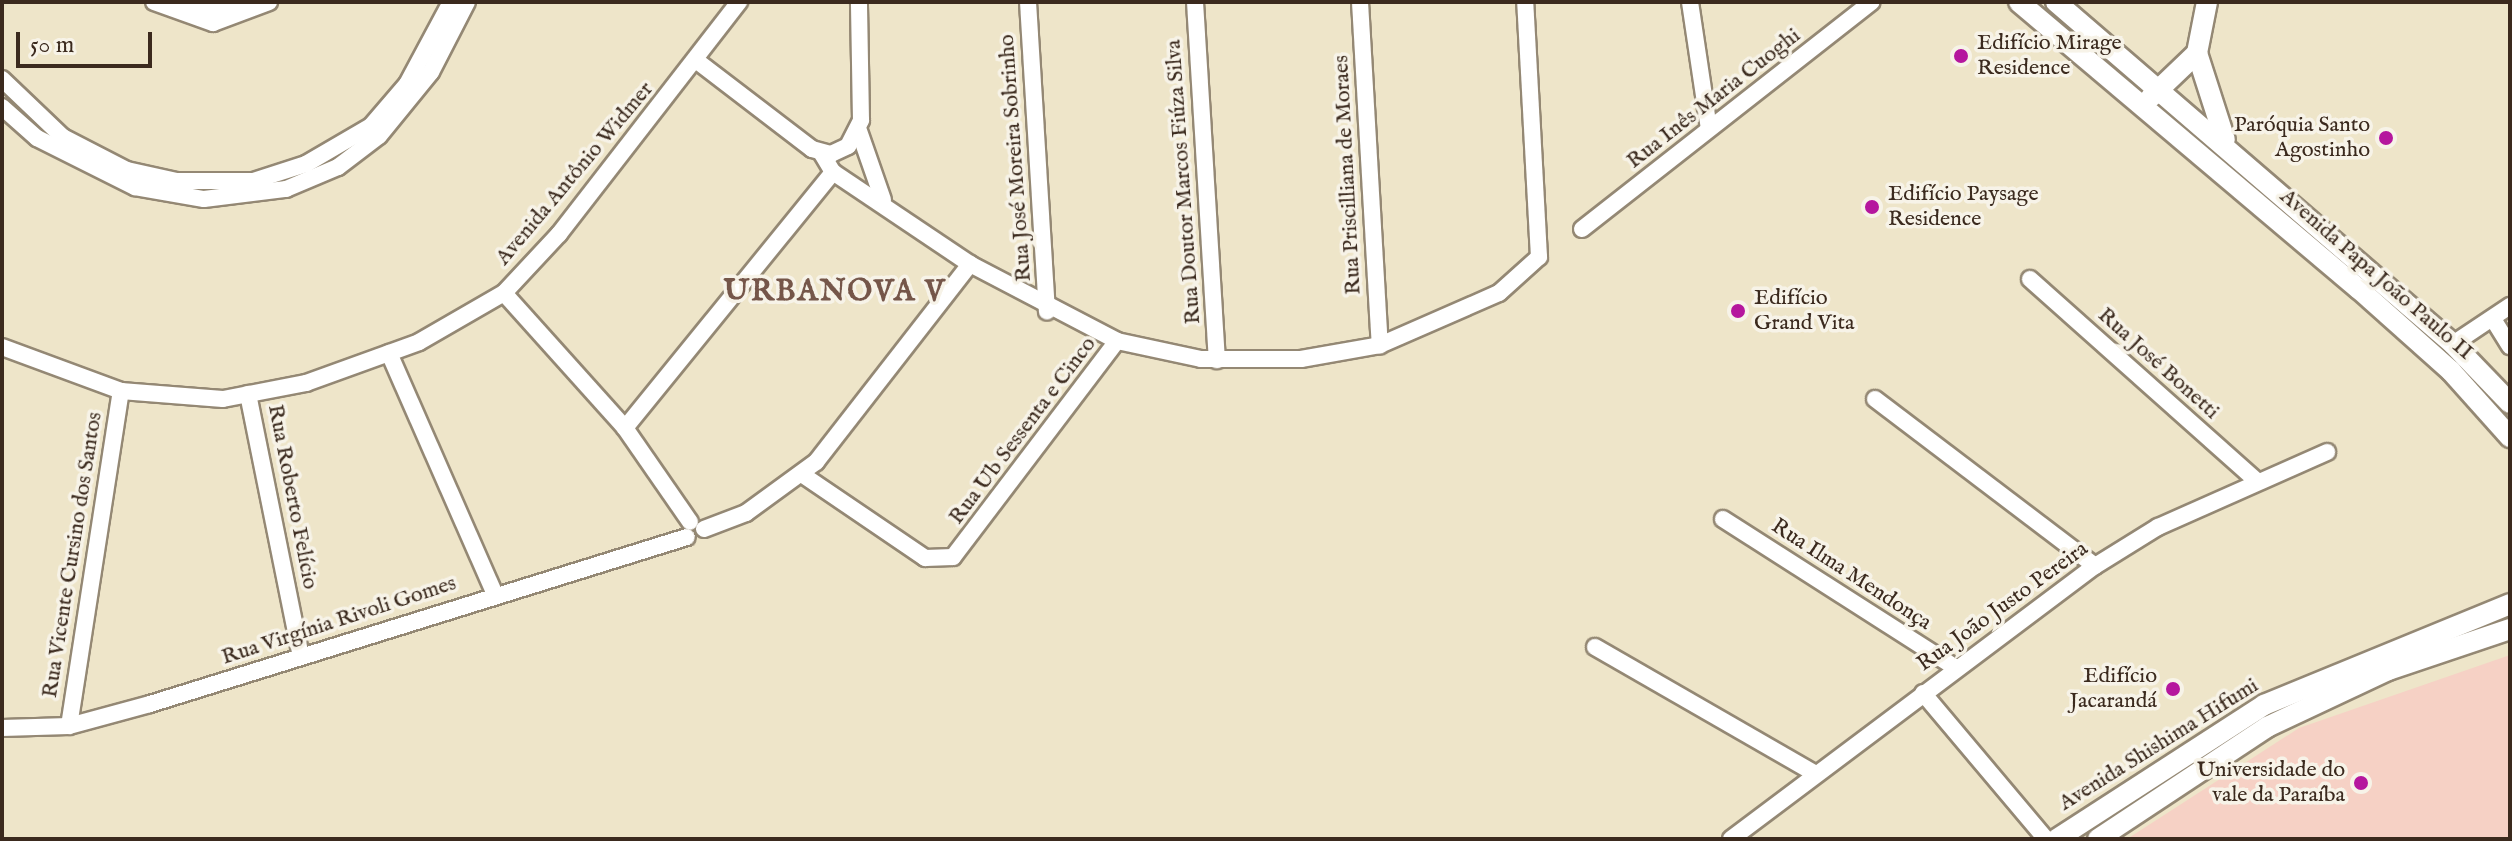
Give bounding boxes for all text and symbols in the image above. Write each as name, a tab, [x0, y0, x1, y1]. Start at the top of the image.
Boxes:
scale bar	[20, 16, 156, 66]
street label: Rua Inês Maria Cuoghi	[1622, 23, 1806, 175]
text: 50 m	[30, 30, 74, 61]
place label: Edifício Mirage Residence	[1977, 30, 2122, 82]
street label: Rua José Moreira Sobrinho	[994, 33, 1038, 283]
street label: Rua Doutor Marcos Fiúza Silva	[1161, 39, 1207, 325]
marker: Edifício Mirage Residence	[1952, 47, 1970, 65]
street label: Rua Priscilliana de Moraes	[1329, 55, 1367, 295]
street label: Avenida Antônio Widmer	[491, 77, 659, 271]
place label: Paróquia Santo Agostinho	[2234, 112, 2370, 164]
marker: Paróquia Santo Agostinho	[2377, 129, 2395, 147]
place label: Edifício Paysage Residence	[1888, 181, 2038, 232]
street label: Avenida Papa João Paulo II	[2274, 184, 2478, 366]
marker: Edifício Paysage Residence	[1863, 198, 1881, 216]
district label: URBANOVA V	[724, 274, 946, 310]
place label: Edifício Grand Vita	[1754, 285, 1855, 336]
marker: Edifício Grand Vita	[1729, 302, 1747, 320]
street label: Rua José Bonetti	[2092, 303, 2224, 425]
street label: Rua Ub Sessenta e Cinco	[944, 332, 1102, 530]
street label: Rua Roberto Felício	[261, 402, 323, 592]
street label: Rua Vicente Cursino dos Santos	[37, 410, 109, 700]
street label: Rua Ilma Mendonça	[1766, 513, 1936, 637]
street label: Rua João Justo Pereira	[1912, 536, 2094, 678]
street label: Rua Virgínia Rivoli Gomes	[218, 571, 460, 671]
place label: Edifício Jacarandá	[2070, 663, 2157, 714]
street label: Avenida Shishima Hifumi	[2054, 673, 2264, 817]
marker: Edifício Jacarandá	[2164, 680, 2182, 698]
place label: Universidade do vale da Paraíba	[2197, 757, 2345, 808]
marker: Universidade do vale da Paraíba	[2352, 774, 2370, 792]

